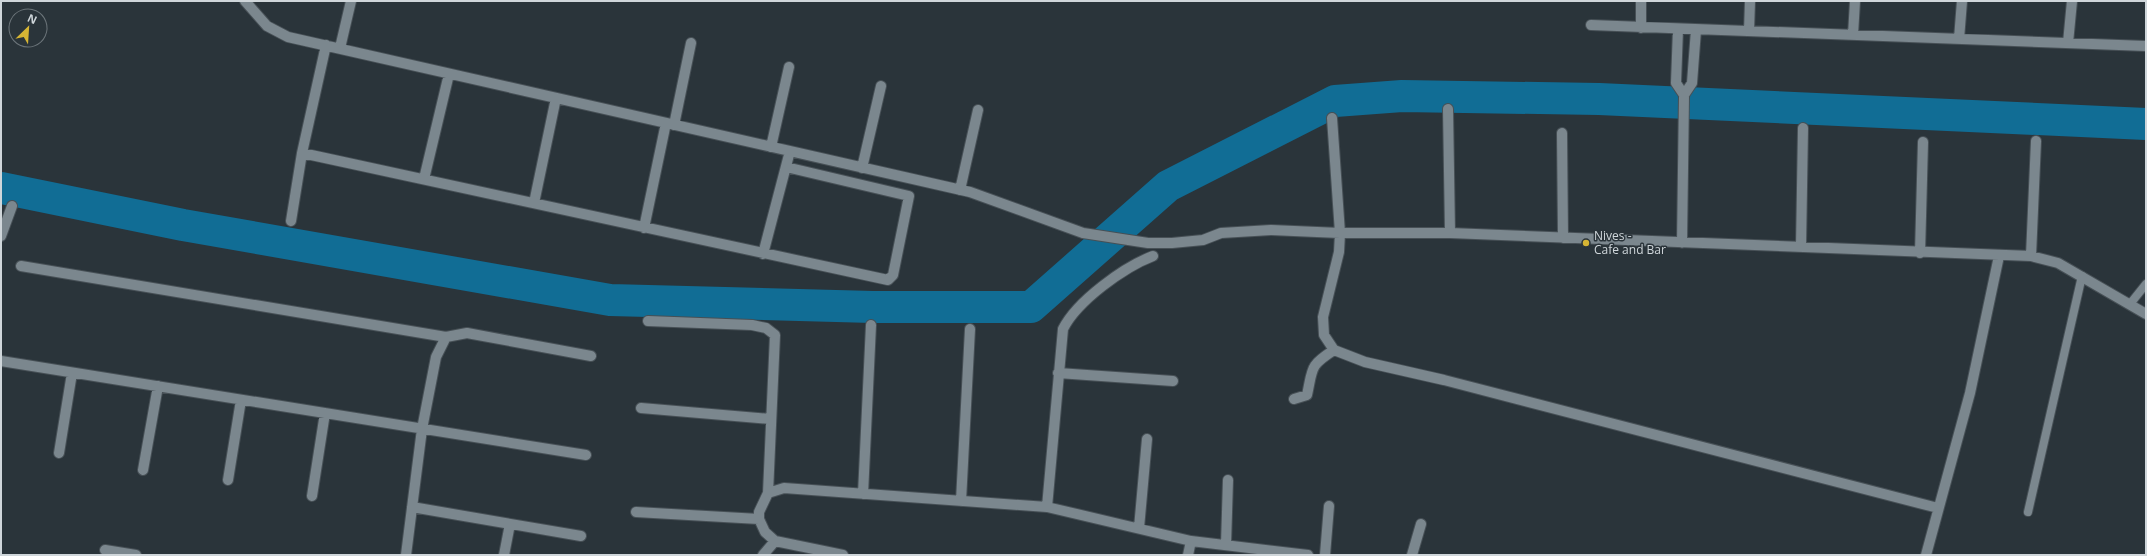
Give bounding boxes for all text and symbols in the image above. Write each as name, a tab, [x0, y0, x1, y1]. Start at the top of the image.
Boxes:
north arrow	[8, 8, 48, 48]
text: N	[25, 10, 40, 27]
place label: Nives - Cafe and Bar	[1594, 227, 1666, 258]
marker: Nives - Cafe and Bar	[1581, 238, 1591, 248]

